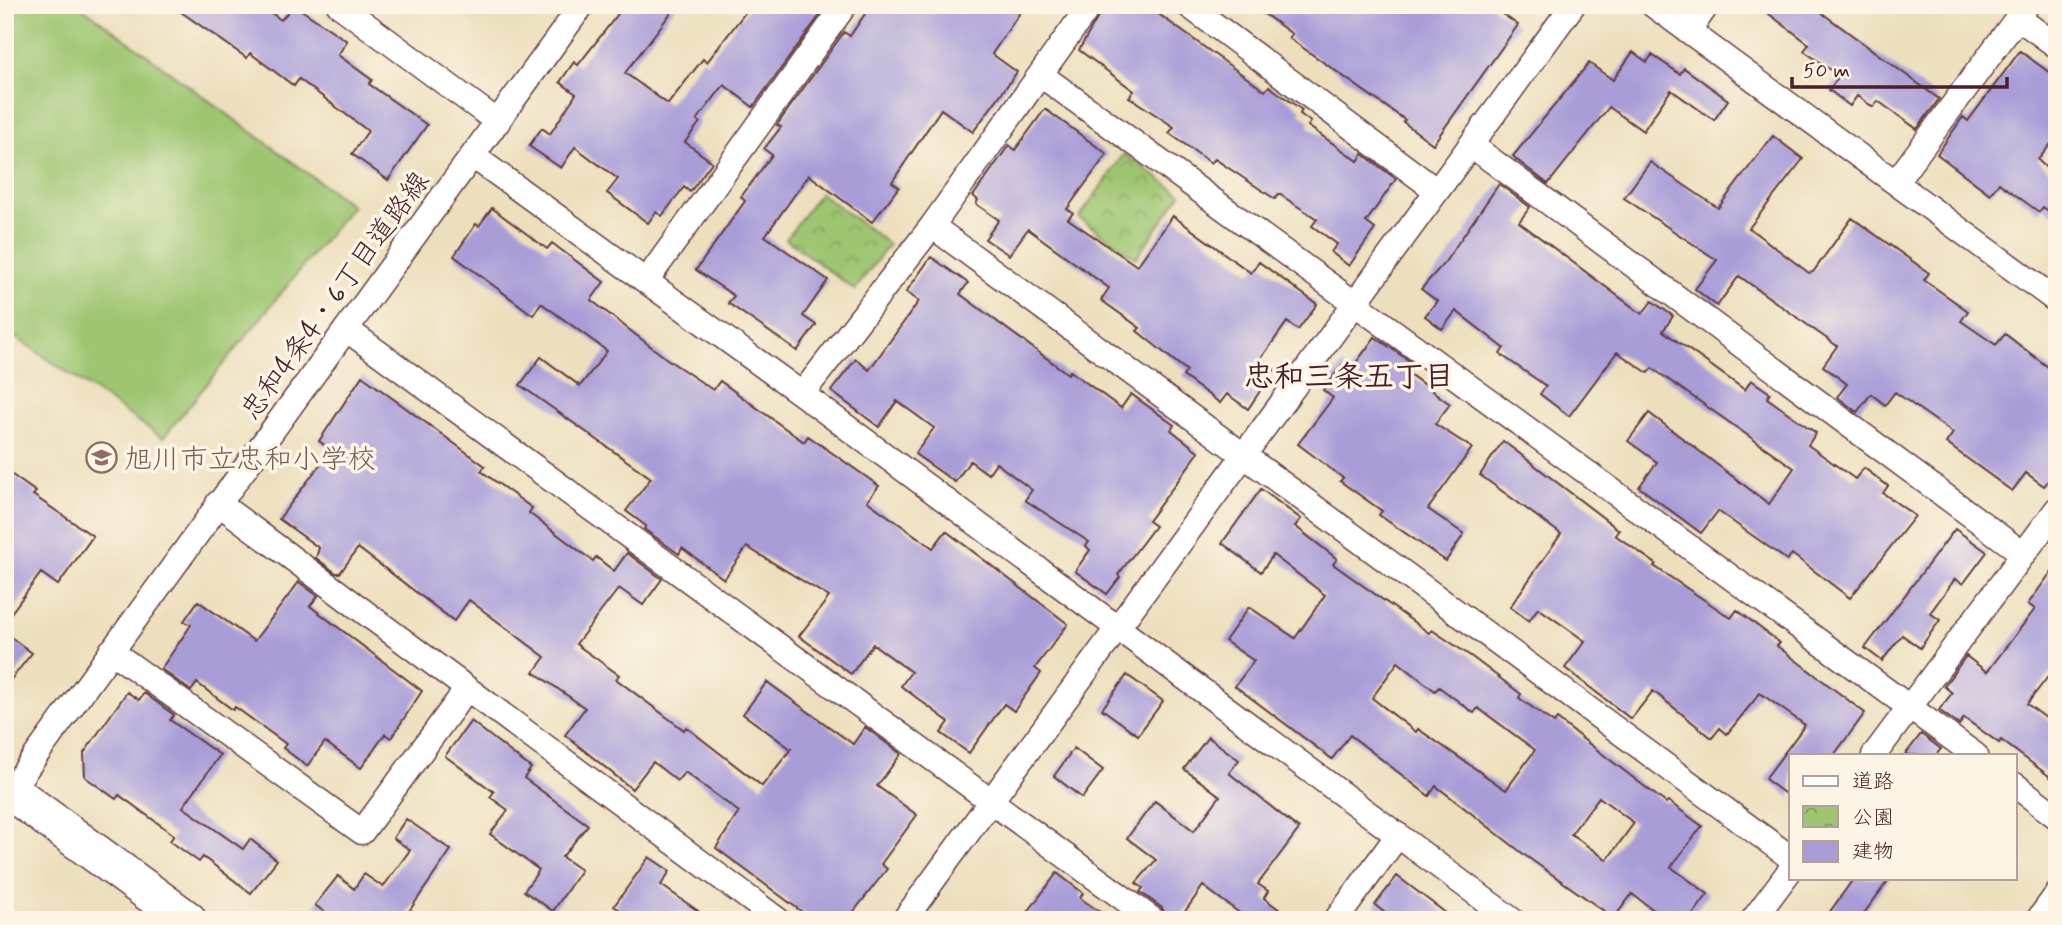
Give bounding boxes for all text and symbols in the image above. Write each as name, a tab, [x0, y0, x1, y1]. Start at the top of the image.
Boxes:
scale bar	[1792, 46, 2008, 90]
text: 50 m	[1803, 57, 1850, 85]
street label: 忠和4条4・6丁目道路線	[233, 165, 439, 428]
district label: 忠和三条五丁目	[1244, 358, 1454, 397]
school or university icon: 旭川市立忠和小学校	[84, 441, 118, 475]
place label: 旭川市立忠和小学校	[124, 442, 376, 479]
legend	[1789, 754, 2016, 880]
text: 道路	[1852, 768, 1894, 796]
text: 公園	[1852, 804, 1894, 832]
text: 建物	[1852, 838, 1894, 866]

